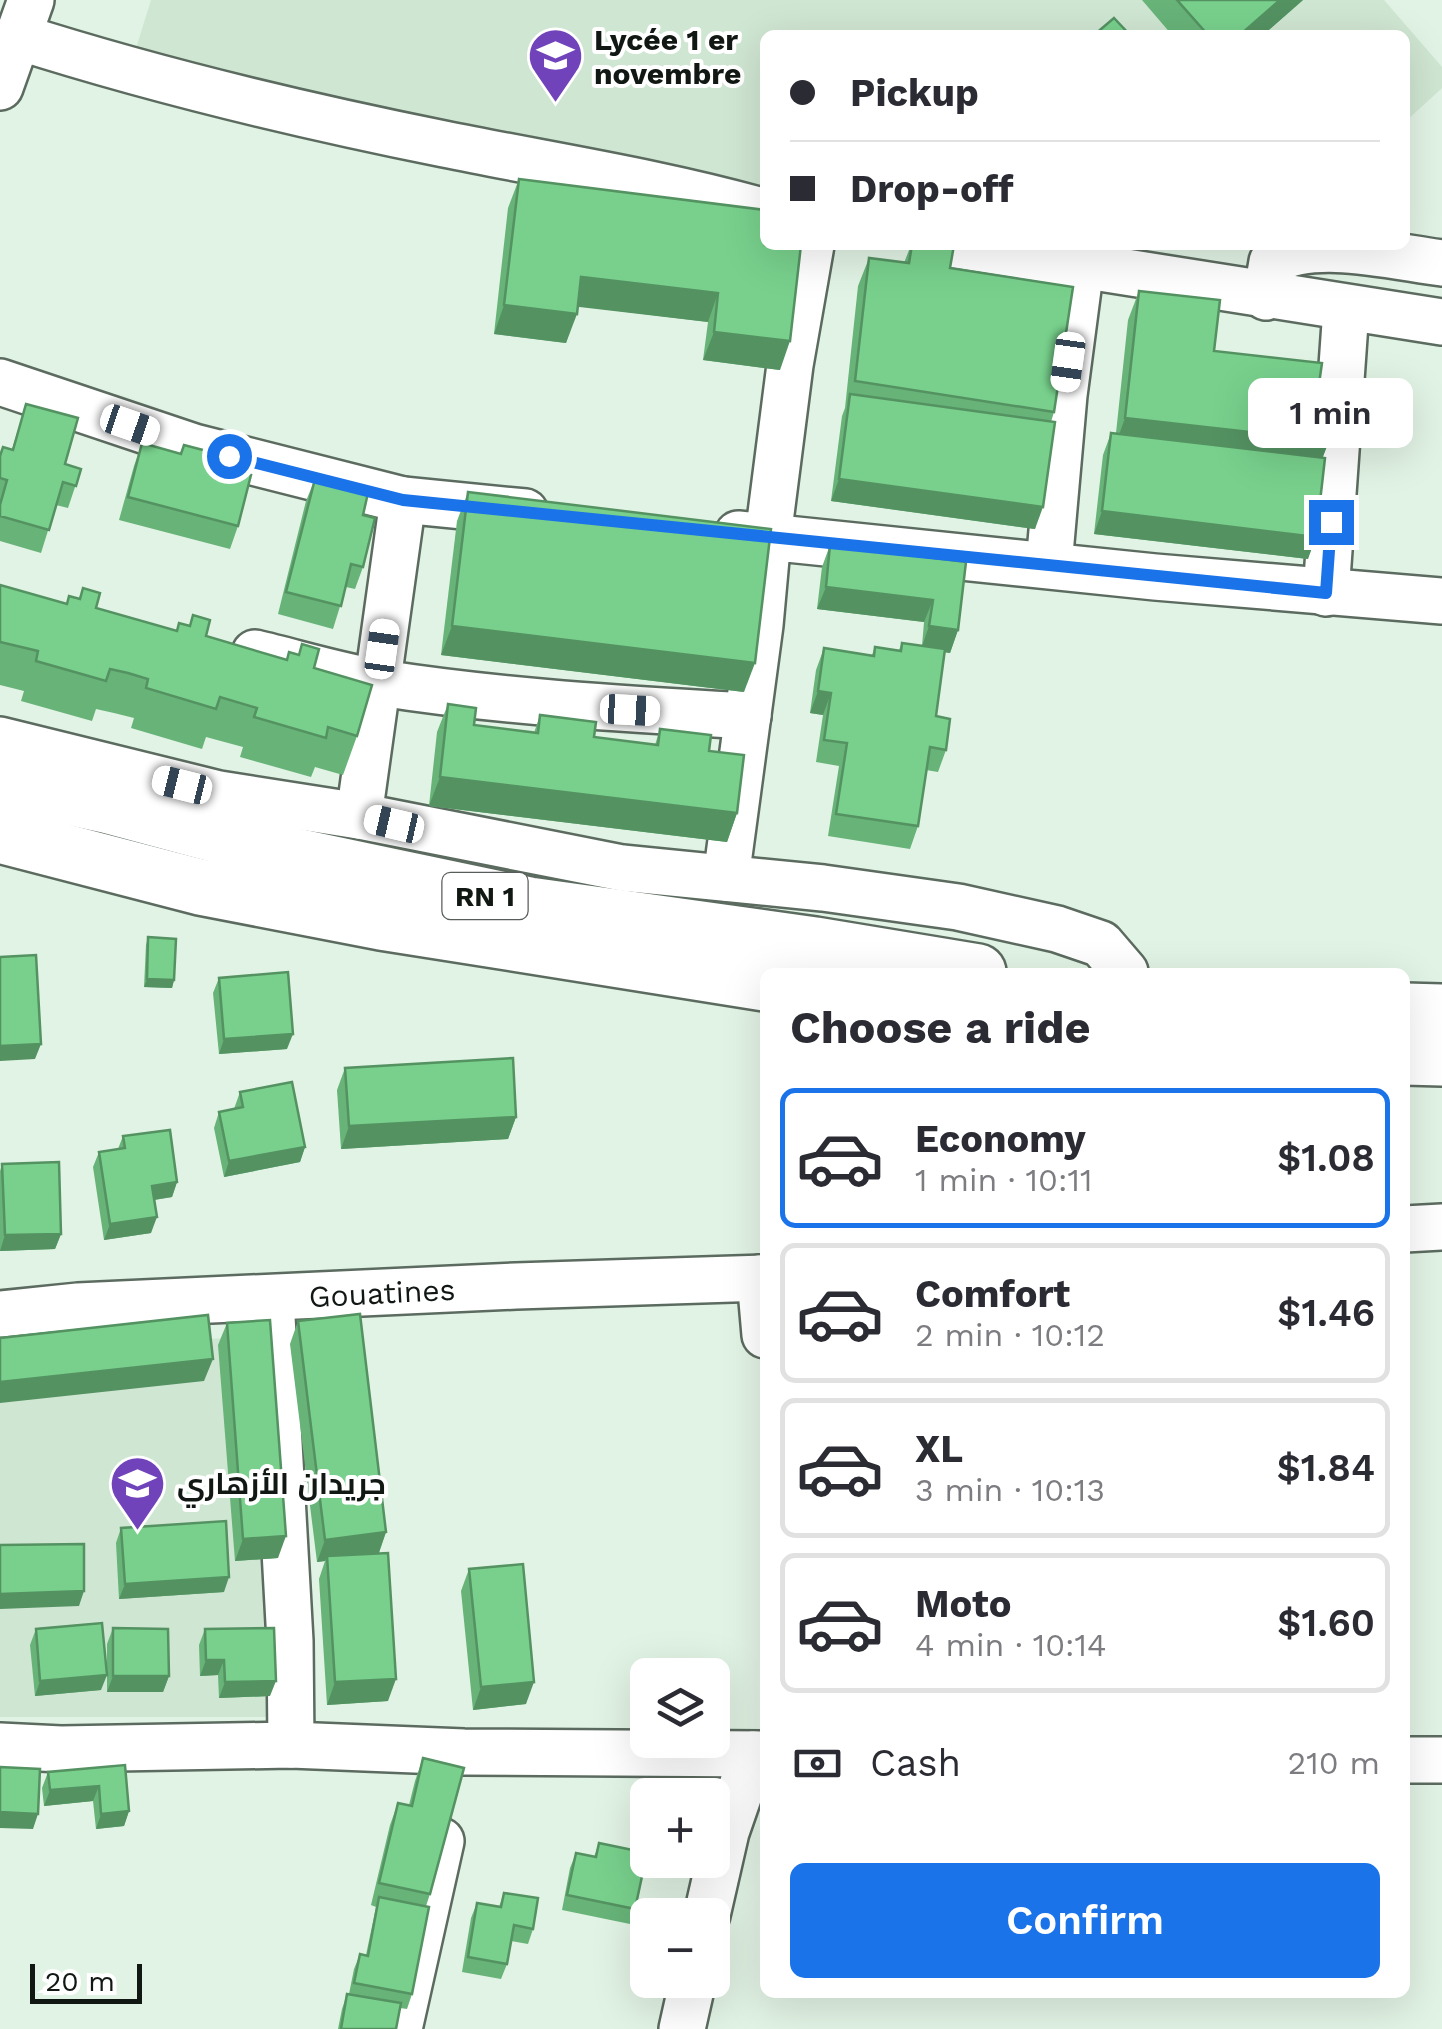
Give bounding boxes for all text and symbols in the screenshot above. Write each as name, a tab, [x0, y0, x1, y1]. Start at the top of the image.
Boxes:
place label: Lycée 1 er novembre	[594, 22, 741, 91]
school or university icon: Lycée 1 er novembre	[525, 26, 585, 105]
text: Pickup	[850, 71, 979, 115]
text: Drop-off	[850, 167, 1014, 211]
car	[1049, 330, 1087, 394]
callout: 1 min	[1248, 377, 1414, 447]
text: 1 min	[1289, 394, 1372, 432]
car	[97, 401, 163, 449]
route start	[207, 434, 252, 479]
route end	[1309, 500, 1354, 545]
car	[363, 617, 401, 681]
car	[599, 693, 661, 727]
car	[149, 763, 215, 807]
car	[361, 803, 427, 845]
road number: RN 1	[442, 873, 528, 919]
text: Choose a ride	[790, 1001, 1090, 1054]
icon: car	[795, 1113, 885, 1203]
text: Economy	[915, 1117, 1086, 1161]
text: $1.08	[1277, 1136, 1375, 1180]
text: 1 min · 10:11	[915, 1161, 1092, 1199]
icon: car	[795, 1268, 885, 1358]
street label: Gouatines	[308, 1272, 456, 1314]
text: Comfort	[915, 1272, 1070, 1316]
text: $1.46	[1277, 1291, 1375, 1335]
text: 2 min · 10:12	[915, 1316, 1105, 1354]
icon: car	[795, 1423, 885, 1513]
text: XL	[915, 1427, 963, 1471]
text: $1.84	[1277, 1446, 1375, 1490]
school or university icon: جريدان الأزهاري	[108, 1453, 168, 1532]
place label: جريدان الأزهاري	[177, 1466, 386, 1508]
text: 3 min · 10:13	[915, 1471, 1105, 1509]
icon: car	[795, 1578, 885, 1668]
text: Moto	[915, 1582, 1011, 1626]
text: $1.60	[1277, 1601, 1375, 1645]
text: 4 min · 10:14	[915, 1626, 1107, 1664]
map controls	[630, 1658, 730, 1998]
button: layers	[630, 1658, 730, 1758]
icon: cash	[790, 1736, 845, 1791]
text: Cash	[870, 1741, 961, 1785]
text: 210 m	[1288, 1744, 1380, 1782]
button: +	[630, 1778, 730, 1878]
button: Confirm	[790, 1863, 1380, 1978]
button: −	[630, 1898, 730, 1998]
scale bar	[30, 1959, 142, 2004]
text: 20 m	[45, 1965, 115, 1998]

